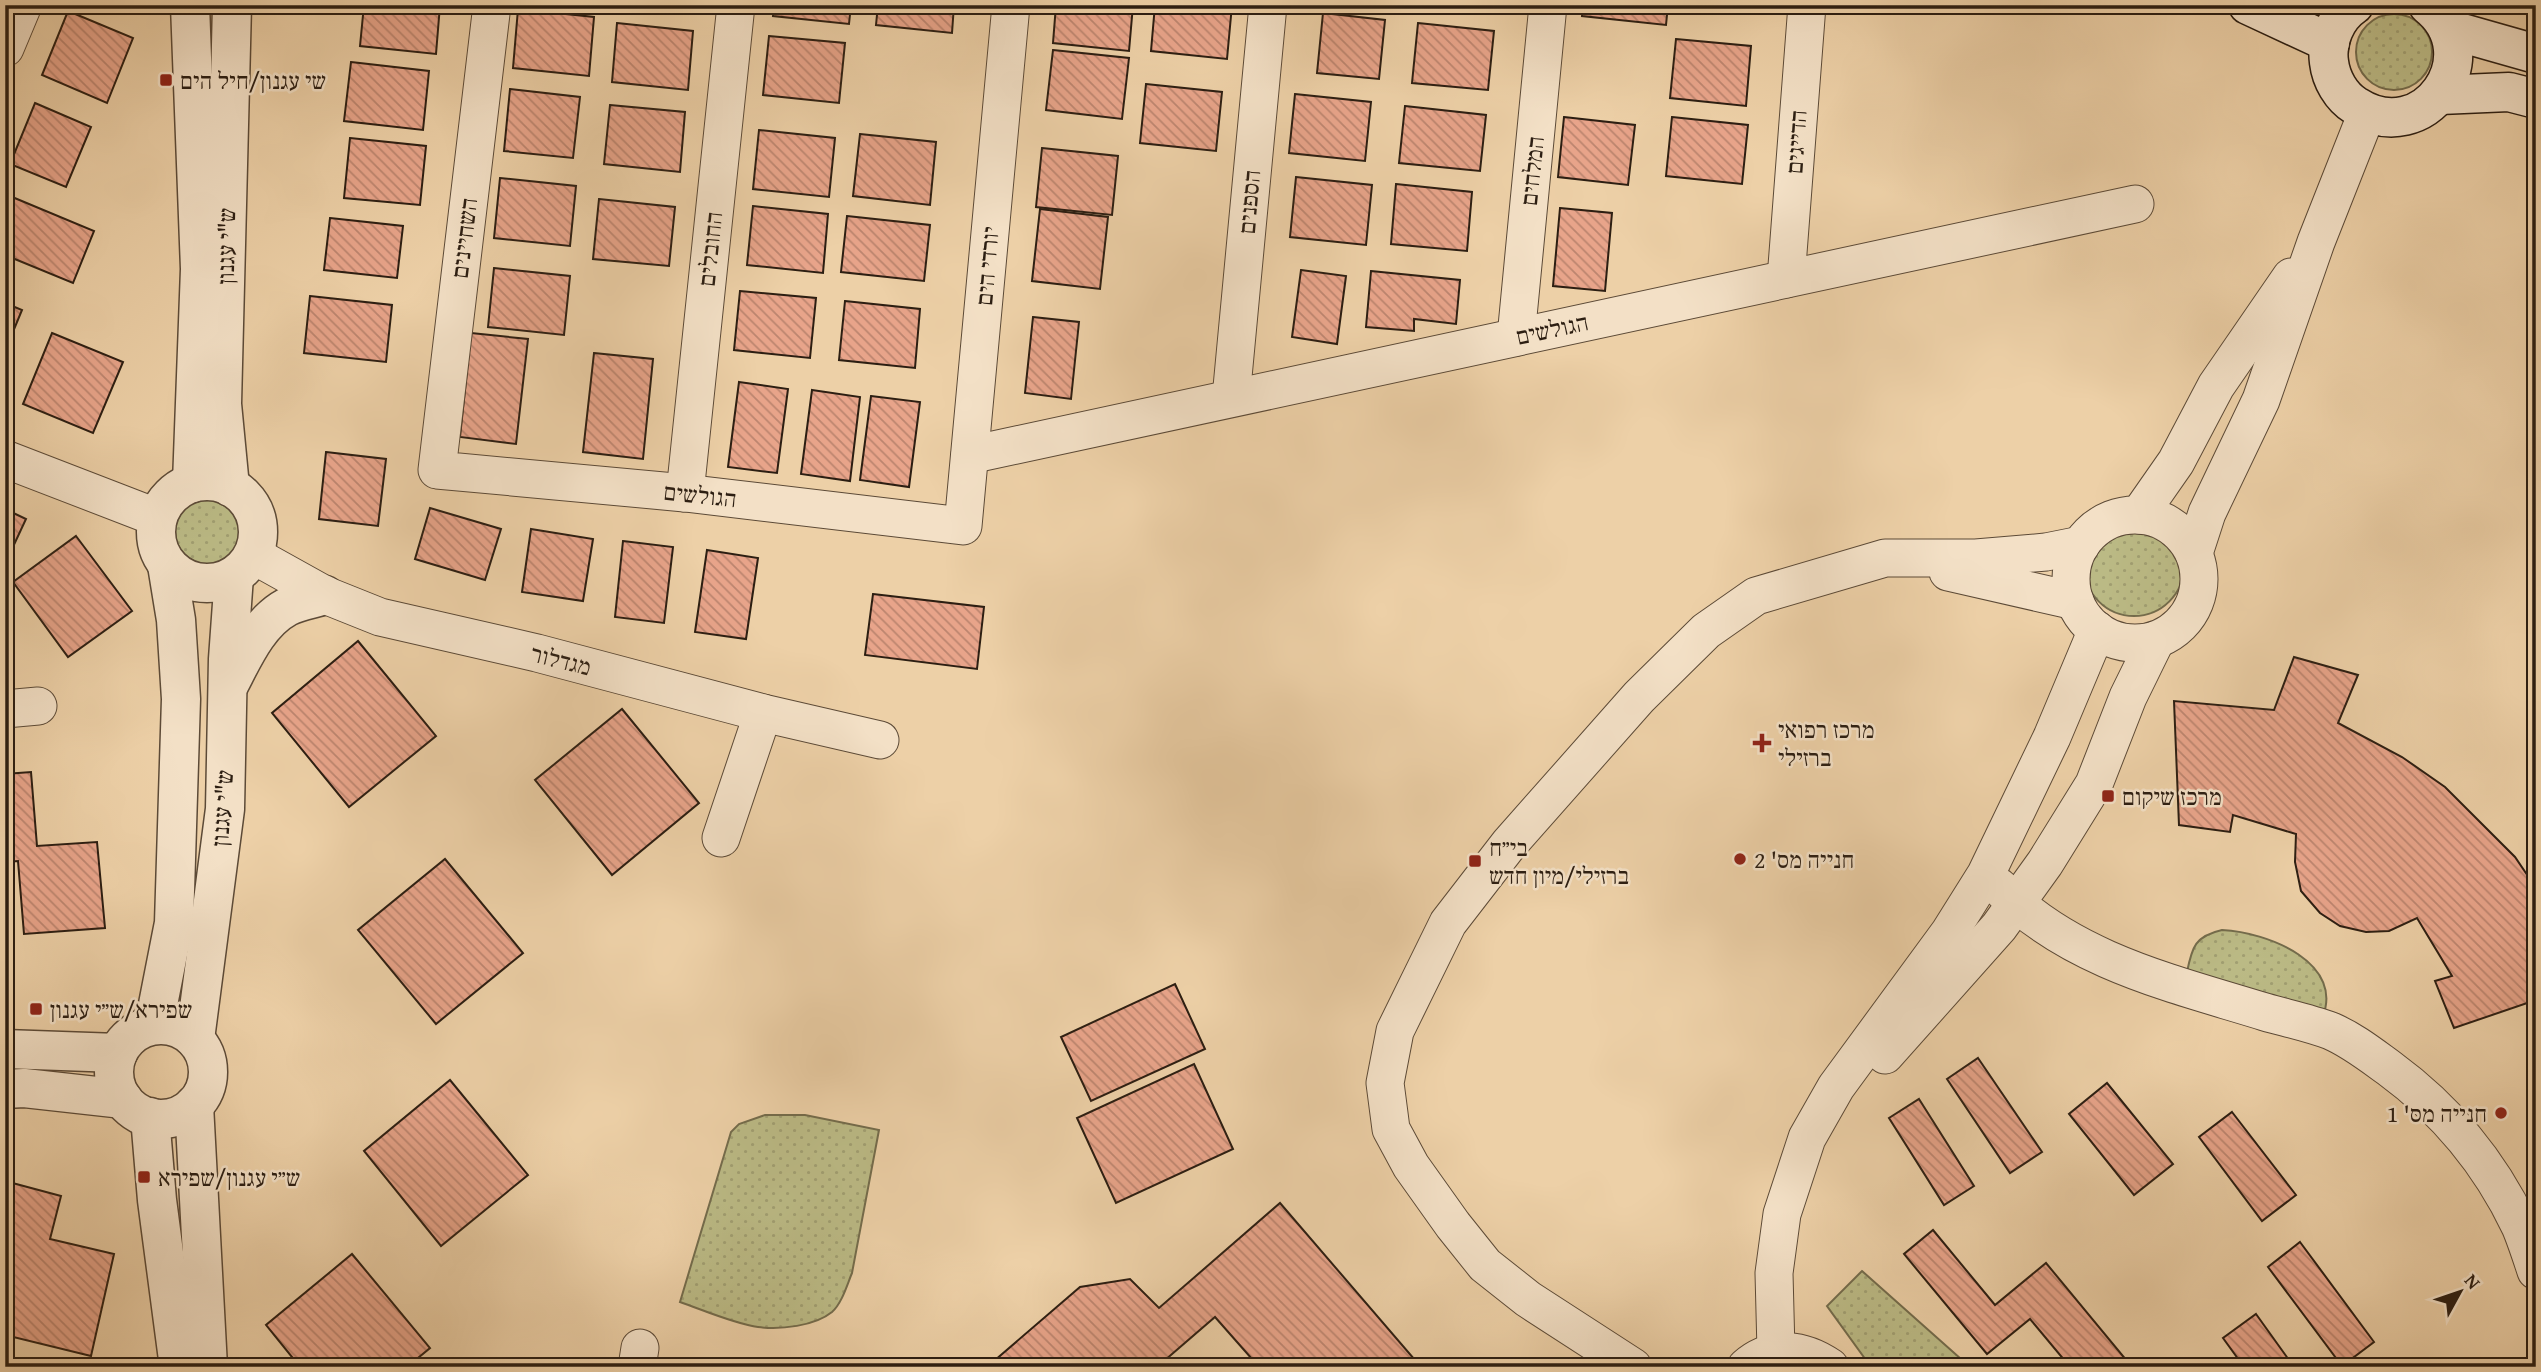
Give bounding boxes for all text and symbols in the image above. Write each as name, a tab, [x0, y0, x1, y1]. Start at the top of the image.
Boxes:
place label: שי עגנון/חיל הים	[180, 63, 326, 98]
marker: שי עגנון/חיל הים	[158, 72, 174, 88]
street label: הדייגים	[1776, 109, 1816, 175]
street label: המלחים	[1511, 134, 1553, 208]
street label: הספנים	[1229, 168, 1269, 236]
street label: השחיינים	[442, 196, 486, 280]
street label: ש"י עגנון	[208, 207, 244, 285]
street label: החובלים	[689, 210, 731, 288]
street label: יורדי הים	[966, 225, 1008, 307]
street label: הגולשים	[1512, 304, 1592, 354]
street label: הגולשים	[662, 474, 738, 516]
street label: מגדלור	[527, 636, 595, 684]
place label: מרכז רפואי ברזילי	[1778, 712, 1875, 775]
marker: מרכז רפואי ברזילי	[1752, 733, 1772, 753]
street label: ש"י עגנון	[202, 768, 242, 848]
place label: מרכז שיקום	[2122, 779, 2222, 814]
marker: מרכז שיקום	[2100, 788, 2116, 804]
place label: בי״ח ברזילי/מיון חדש	[1489, 830, 1629, 893]
place label: חנייה מס' 2	[1754, 842, 1854, 877]
marker: חנייה מס' 2	[1732, 851, 1748, 867]
marker: בי״ח ברזילי/מיון חדש	[1467, 853, 1483, 869]
place label: שפירא/ש״י עגנון	[50, 992, 192, 1027]
marker: שפירא/ש״י עגנון	[28, 1001, 44, 1017]
place label: חנייה מס' 1	[2387, 1096, 2487, 1131]
marker: חנייה מס' 1	[2493, 1105, 2509, 1121]
place label: ש״י עגנון/שפירא	[158, 1160, 300, 1195]
marker: ש״י עגנון/שפירא	[136, 1169, 152, 1185]
north arrow	[2426, 1256, 2496, 1326]
text: N	[2458, 1267, 2488, 1295]

